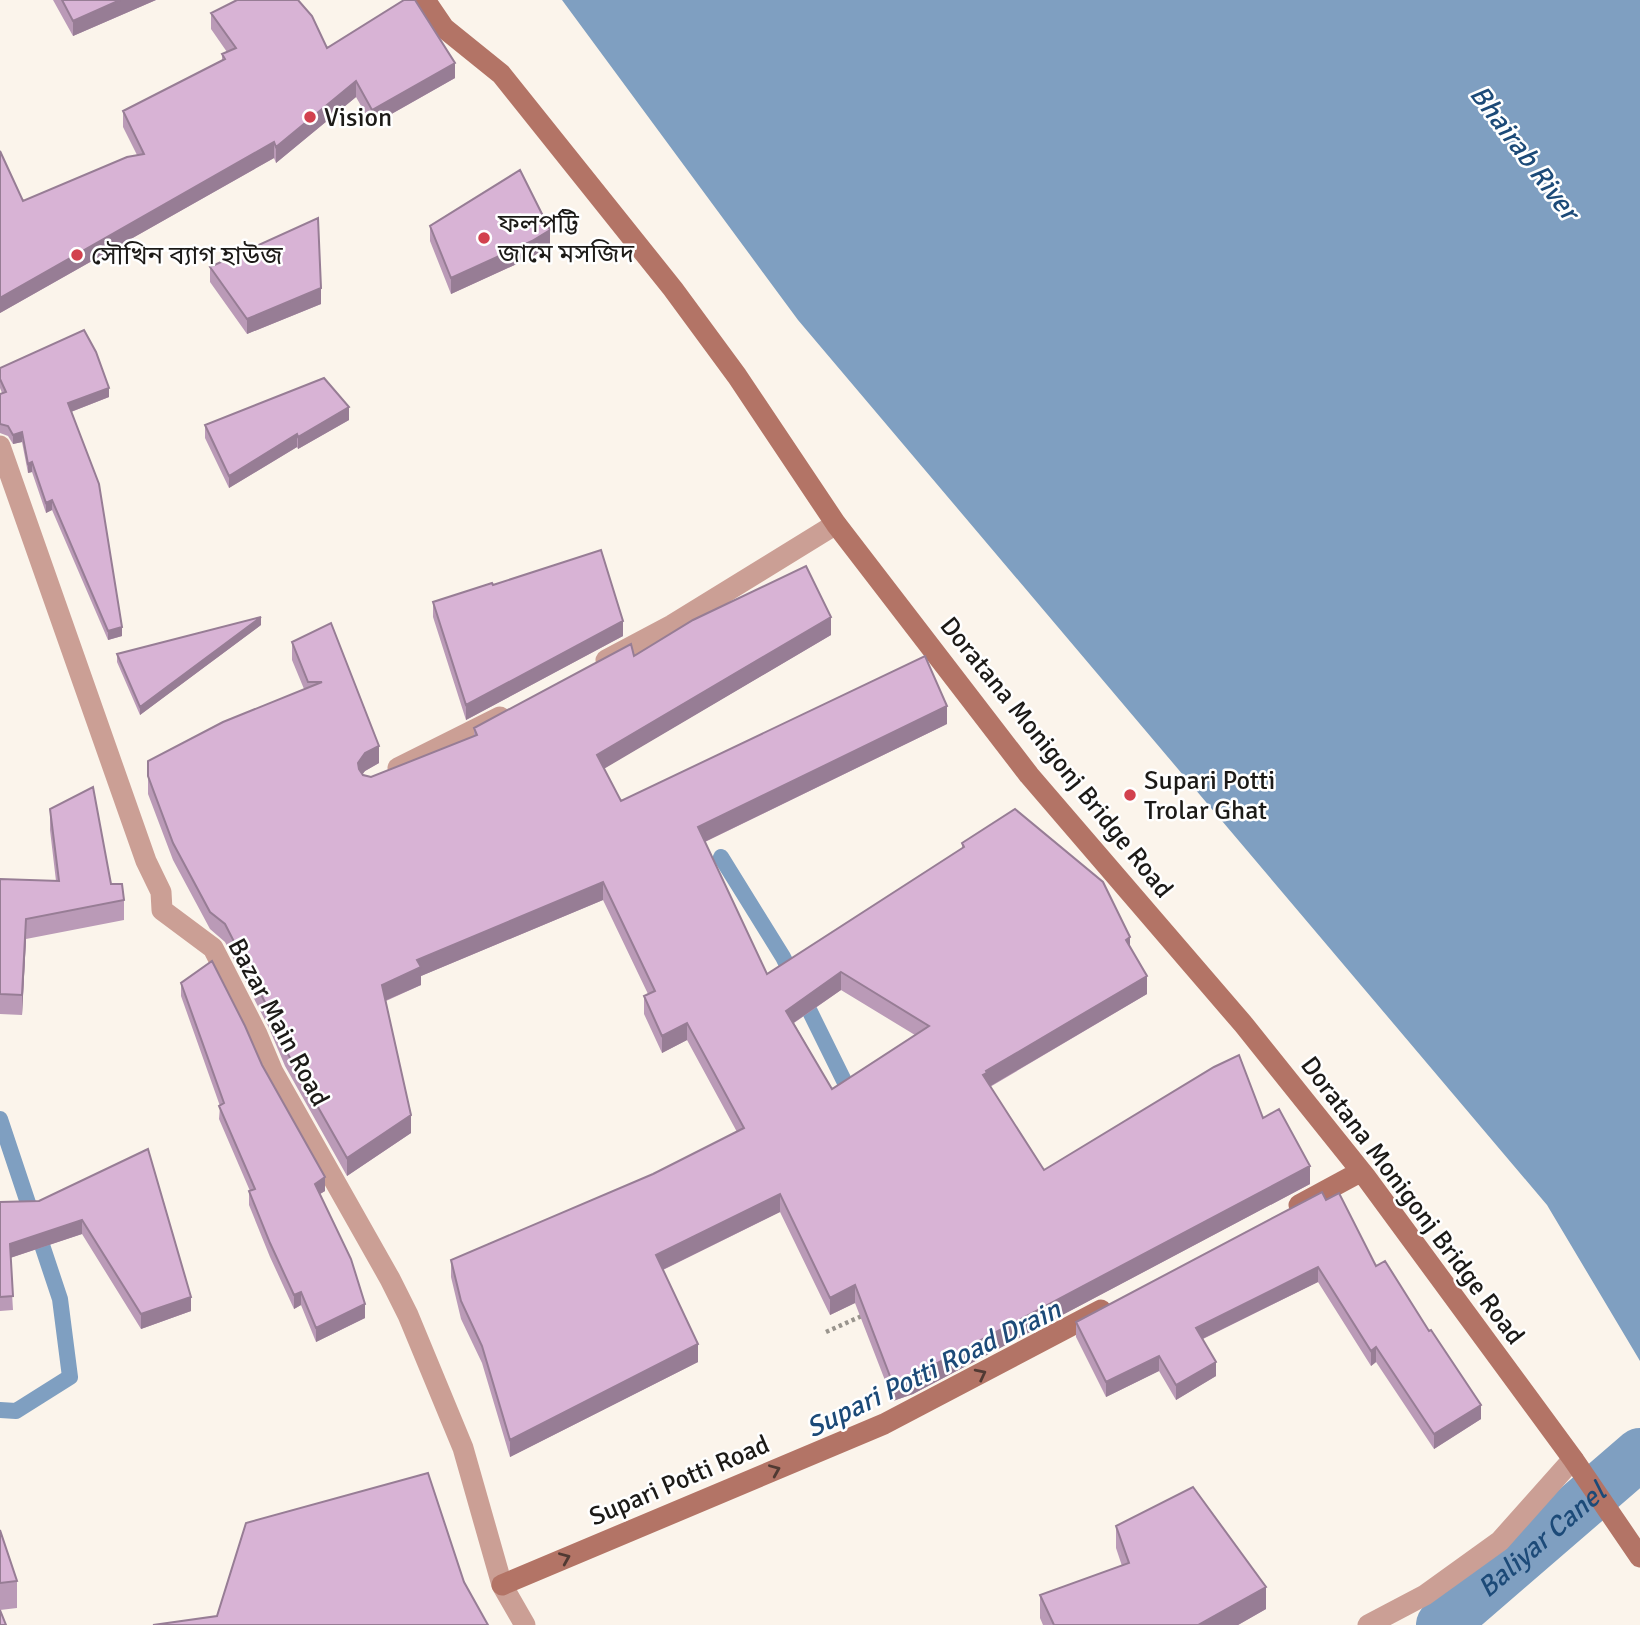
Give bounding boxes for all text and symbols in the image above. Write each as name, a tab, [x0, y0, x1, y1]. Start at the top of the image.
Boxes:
water label: Bhairab River	[1462, 78, 1588, 230]
place label: Vision	[324, 102, 392, 134]
marker: Vision	[302, 109, 318, 125]
place label: ফলপট্টি জামে মসজিদ	[497, 208, 635, 270]
marker: ফলপট্টি জামে মসজিদ	[476, 230, 492, 246]
place label: সৌখিন ব্যাগ হাউজ	[91, 240, 283, 272]
marker: সৌখিন ব্যাগ হাউজ	[69, 247, 85, 263]
street label: Doratana Monigonj Bridge Road	[933, 611, 1180, 905]
place label: Supari Potti Trolar Ghat	[1144, 765, 1275, 827]
marker: Supari Potti Trolar Ghat	[1122, 787, 1138, 803]
street label: Bazar Main Road	[220, 933, 336, 1112]
street label: Doratana Monigonj Bridge Road	[1293, 1050, 1531, 1351]
water label: Supari Potti Road Drain	[801, 1292, 1067, 1445]
one-way arrow	[974, 1369, 986, 1383]
street label: Supari Potti Road	[585, 1429, 774, 1533]
one-way arrow	[767, 1464, 780, 1478]
water label: Baliyar Canel	[1471, 1474, 1614, 1605]
one-way arrow	[558, 1553, 570, 1567]

